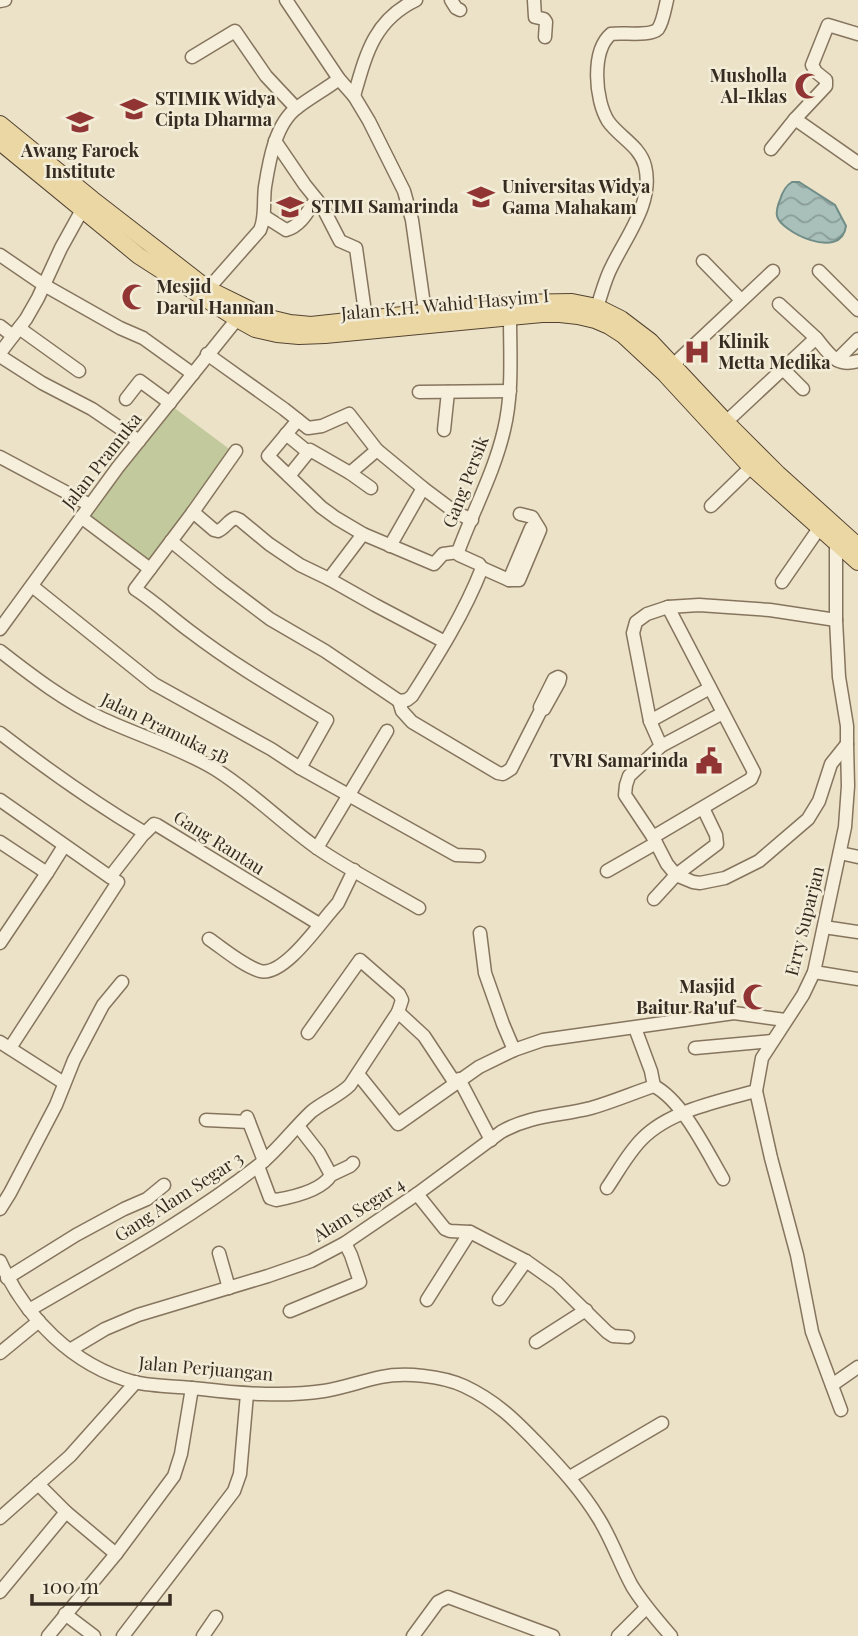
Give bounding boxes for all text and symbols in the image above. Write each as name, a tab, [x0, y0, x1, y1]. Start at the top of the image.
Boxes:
place label: Musholla Al-Iklas	[710, 63, 788, 108]
mosque icon: Musholla Al-Iklas	[793, 71, 823, 101]
place label: STIMIK Widya Cipta Dharma	[155, 86, 276, 131]
school or university icon: STIMIK Widya Cipta Dharma	[119, 94, 149, 124]
school or university icon: Awang Faroek Institute	[65, 107, 95, 137]
place label: Awang Faroek Institute	[20, 138, 139, 183]
place label: Universitas Widya Gama Mahakam	[502, 174, 651, 219]
school or university icon: Universitas Widya Gama Mahakam	[466, 182, 496, 212]
school or university icon: STIMI Samarinda	[275, 192, 305, 222]
place label: STIMI Samarinda	[311, 194, 459, 218]
place label: Mesjid Darul Hannan	[156, 274, 274, 319]
mosque icon: Mesjid Darul Hannan	[120, 282, 150, 312]
street label: Jalan K.H. Wahid Hasyim I	[339, 283, 550, 325]
place label: Klinik Metta Medika	[718, 329, 831, 374]
hospital icon: Klinik Metta Medika	[682, 337, 712, 367]
street label: Jalan Pramuka	[55, 407, 147, 514]
street label: Gang Persik	[437, 432, 494, 531]
street label: Jalan Pramuka 5B	[97, 686, 233, 769]
public building icon: TVRI Samarinda	[694, 746, 724, 776]
place label: TVRI Samarinda	[550, 748, 689, 772]
street label: Gang Rantau	[169, 805, 270, 880]
street label: Erry Suparjan	[779, 863, 829, 978]
place label: Masjid Baitur Ra'uf	[636, 974, 737, 1019]
mosque icon: Masjid Baitur Ra'uf	[741, 982, 771, 1012]
street label: Gang Alam Segar 3	[110, 1146, 247, 1247]
street label: Alam Segar 4	[307, 1171, 409, 1247]
street label: Jalan Perjuangan	[137, 1350, 275, 1386]
scale bar	[32, 1562, 170, 1606]
text: 100 m	[42, 1571, 99, 1599]

